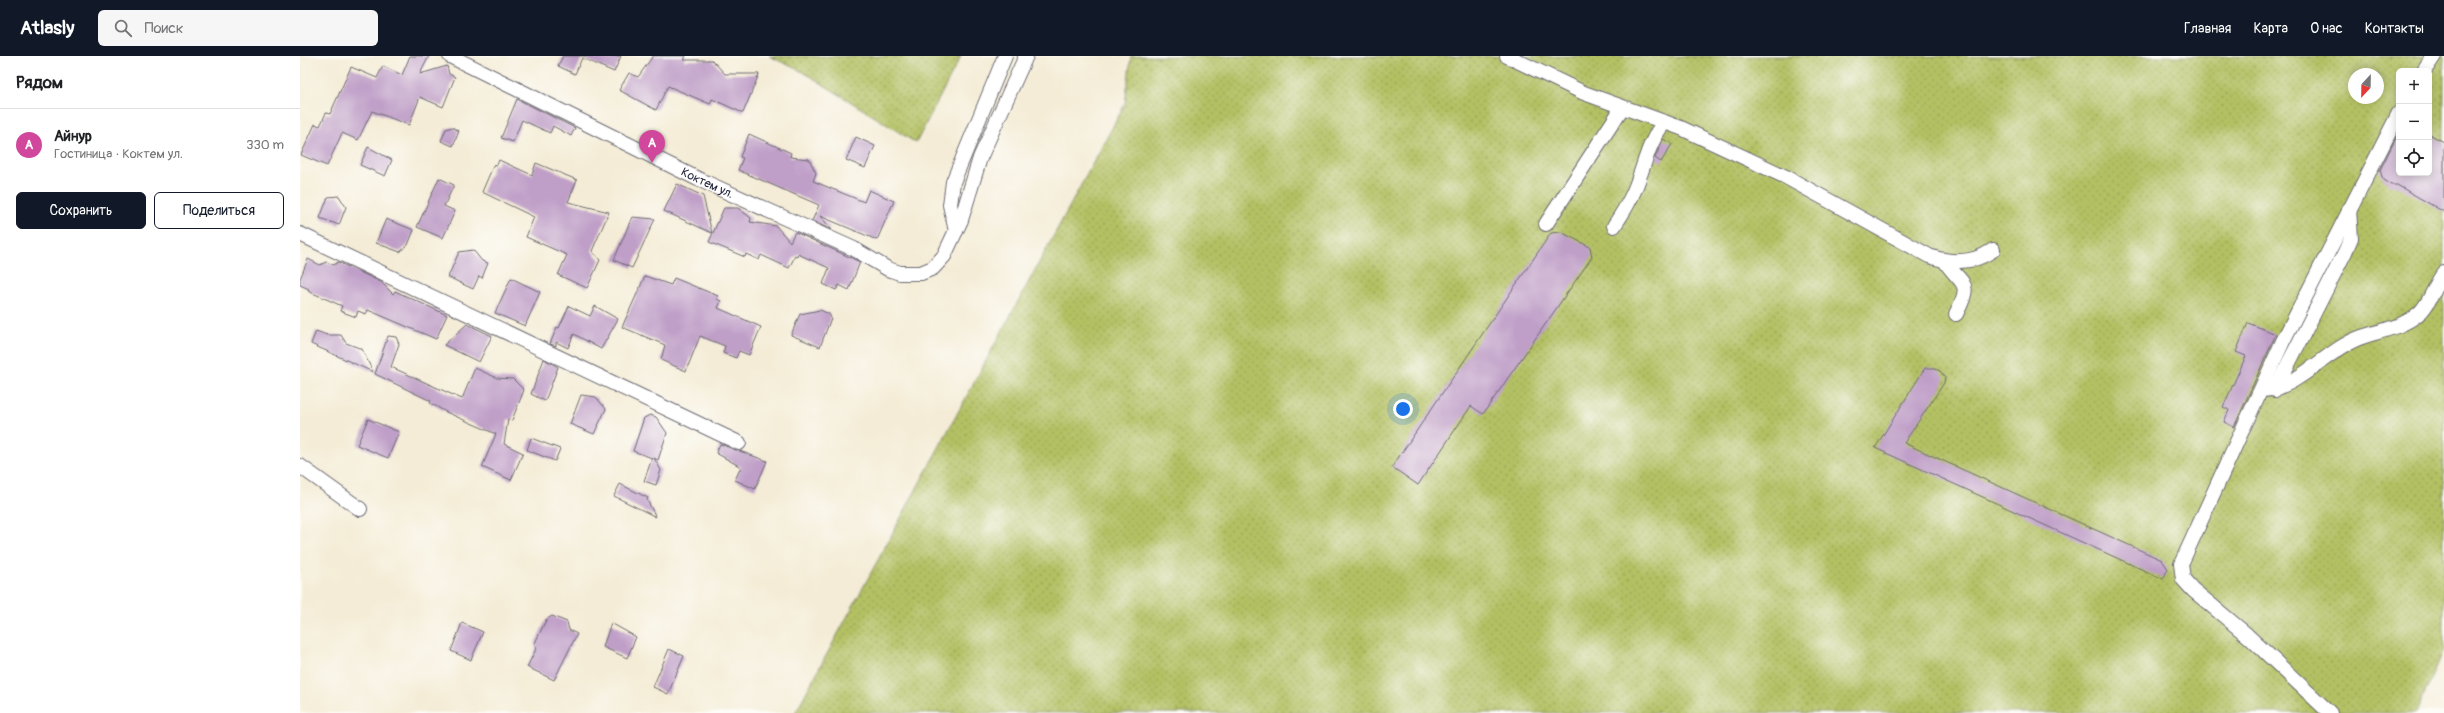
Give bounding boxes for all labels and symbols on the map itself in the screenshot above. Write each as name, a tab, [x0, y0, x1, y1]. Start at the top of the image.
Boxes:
north arrow	[2348, 68, 2384, 104]
pin: A	[639, 130, 665, 163]
street label: Коктем ул.	[678, 165, 736, 202]
your location	[1393, 399, 1413, 419]

